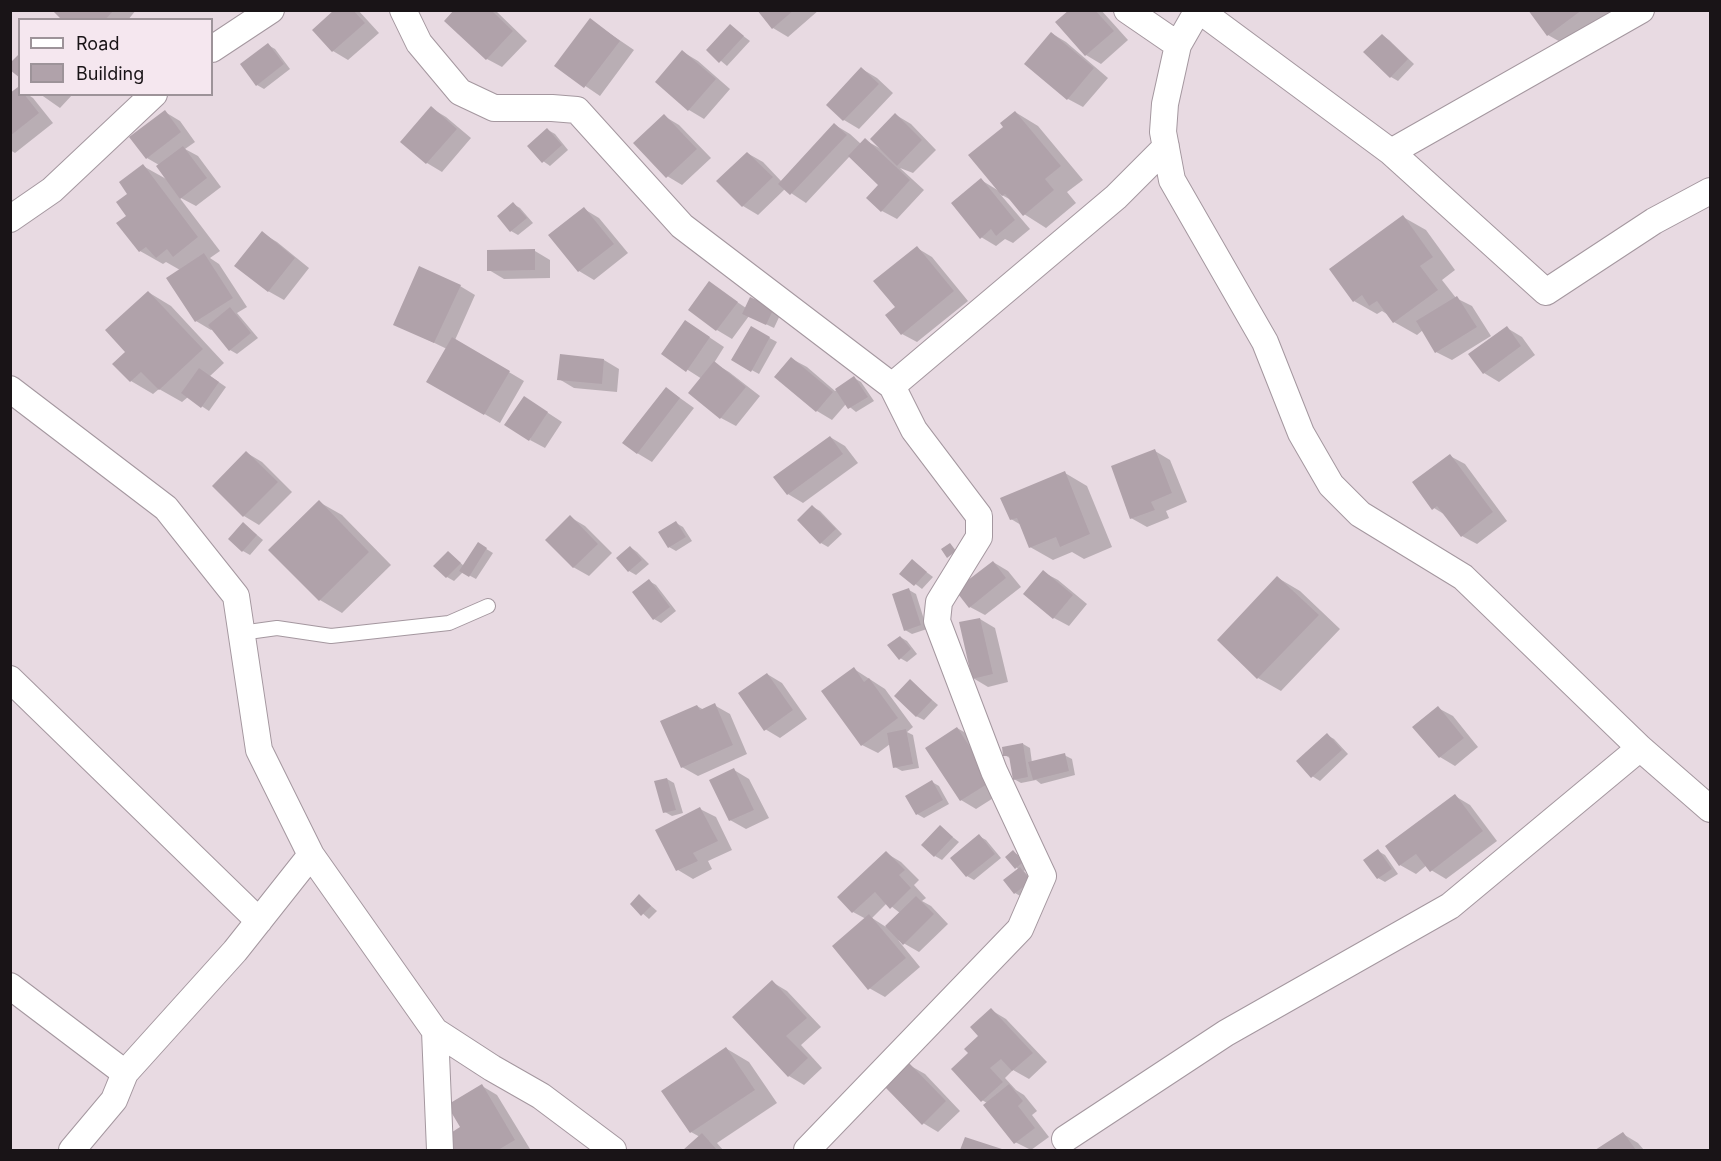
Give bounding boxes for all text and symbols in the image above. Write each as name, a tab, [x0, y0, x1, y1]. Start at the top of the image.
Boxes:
legend	[18, 18, 213, 96]
text: Road	[76, 33, 119, 54]
text: Building	[76, 63, 144, 84]

